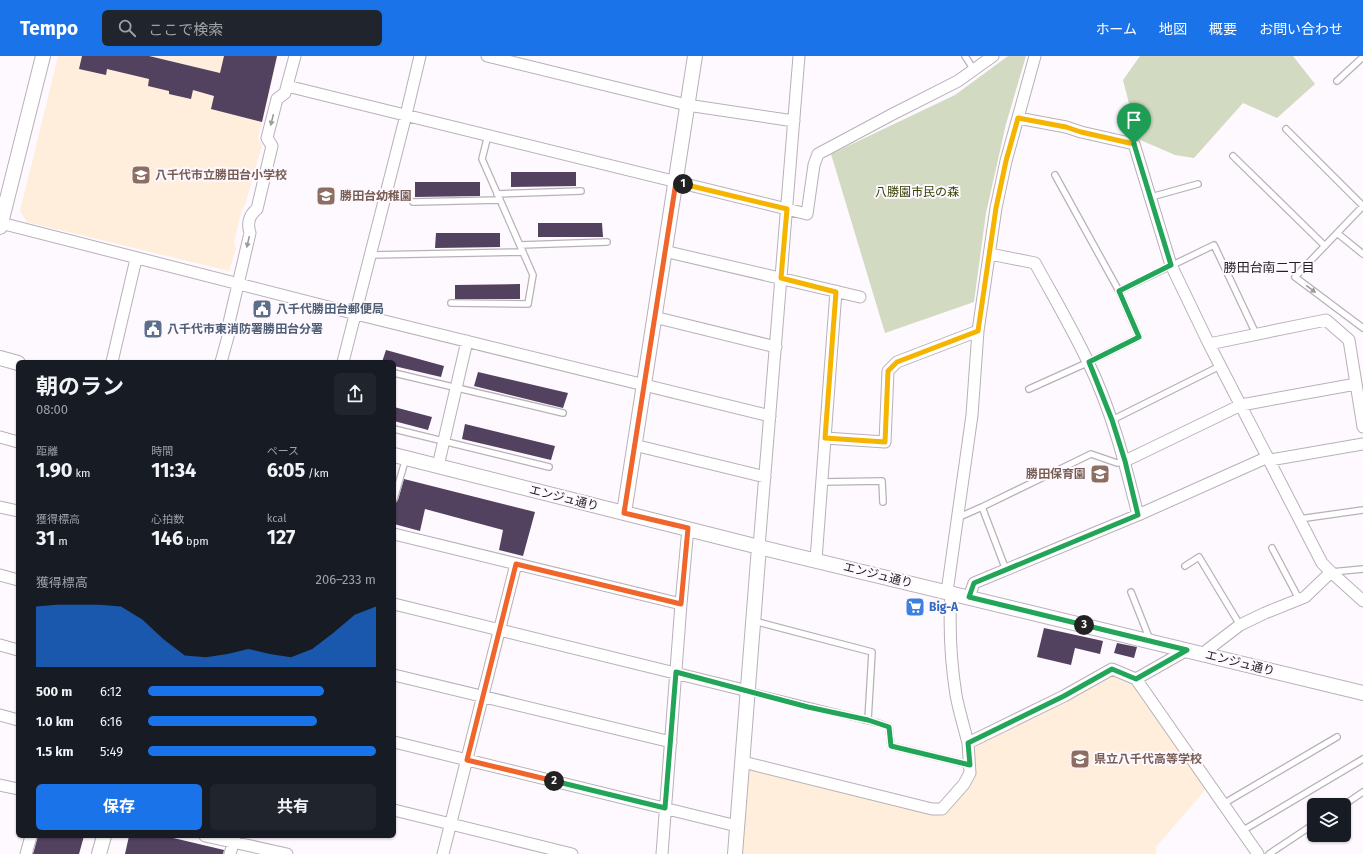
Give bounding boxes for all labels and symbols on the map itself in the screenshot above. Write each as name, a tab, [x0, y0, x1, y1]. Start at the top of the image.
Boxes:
pin	[1117, 103, 1151, 144]
one-way arrow	[268, 114, 274, 126]
school or university icon: 八千代市立勝田台小学校	[130, 164, 152, 186]
place label: 八千代市立勝田台小学校	[155, 168, 287, 182]
pin: 1	[673, 174, 693, 194]
school or university icon: 勝田台幼稚園	[315, 185, 337, 207]
park label: 八勝園市民の森	[875, 185, 959, 199]
place label: 勝田台幼稚園	[340, 189, 412, 203]
one-way arrow	[245, 236, 251, 248]
district label: 勝田台南二丁目	[1223, 260, 1315, 275]
one-way arrow	[1306, 285, 1316, 293]
public building icon: 八千代勝田台郵便局	[251, 298, 273, 320]
place label: 八千代勝田台郵便局	[276, 302, 384, 316]
public building icon: 八千代市東消防署勝田台分署	[142, 318, 164, 340]
place label: 八千代市東消防署勝田台分署	[167, 322, 323, 336]
school or university icon: 勝田保育園	[1089, 463, 1111, 485]
place label: 勝田保育園	[1026, 467, 1086, 481]
street label: エンジュ通り	[528, 483, 600, 513]
street label: エンジュ通り	[842, 560, 914, 590]
supermarket icon: Big-A	[904, 596, 926, 618]
place label: Big-A	[929, 600, 959, 614]
pin: 3	[1074, 615, 1094, 635]
street label: エンジュ通り	[1204, 648, 1276, 678]
school or university icon: 県立八千代高等学校	[1069, 748, 1091, 770]
place label: 県立八千代高等学校	[1094, 752, 1202, 766]
pin: 2	[544, 771, 564, 791]

